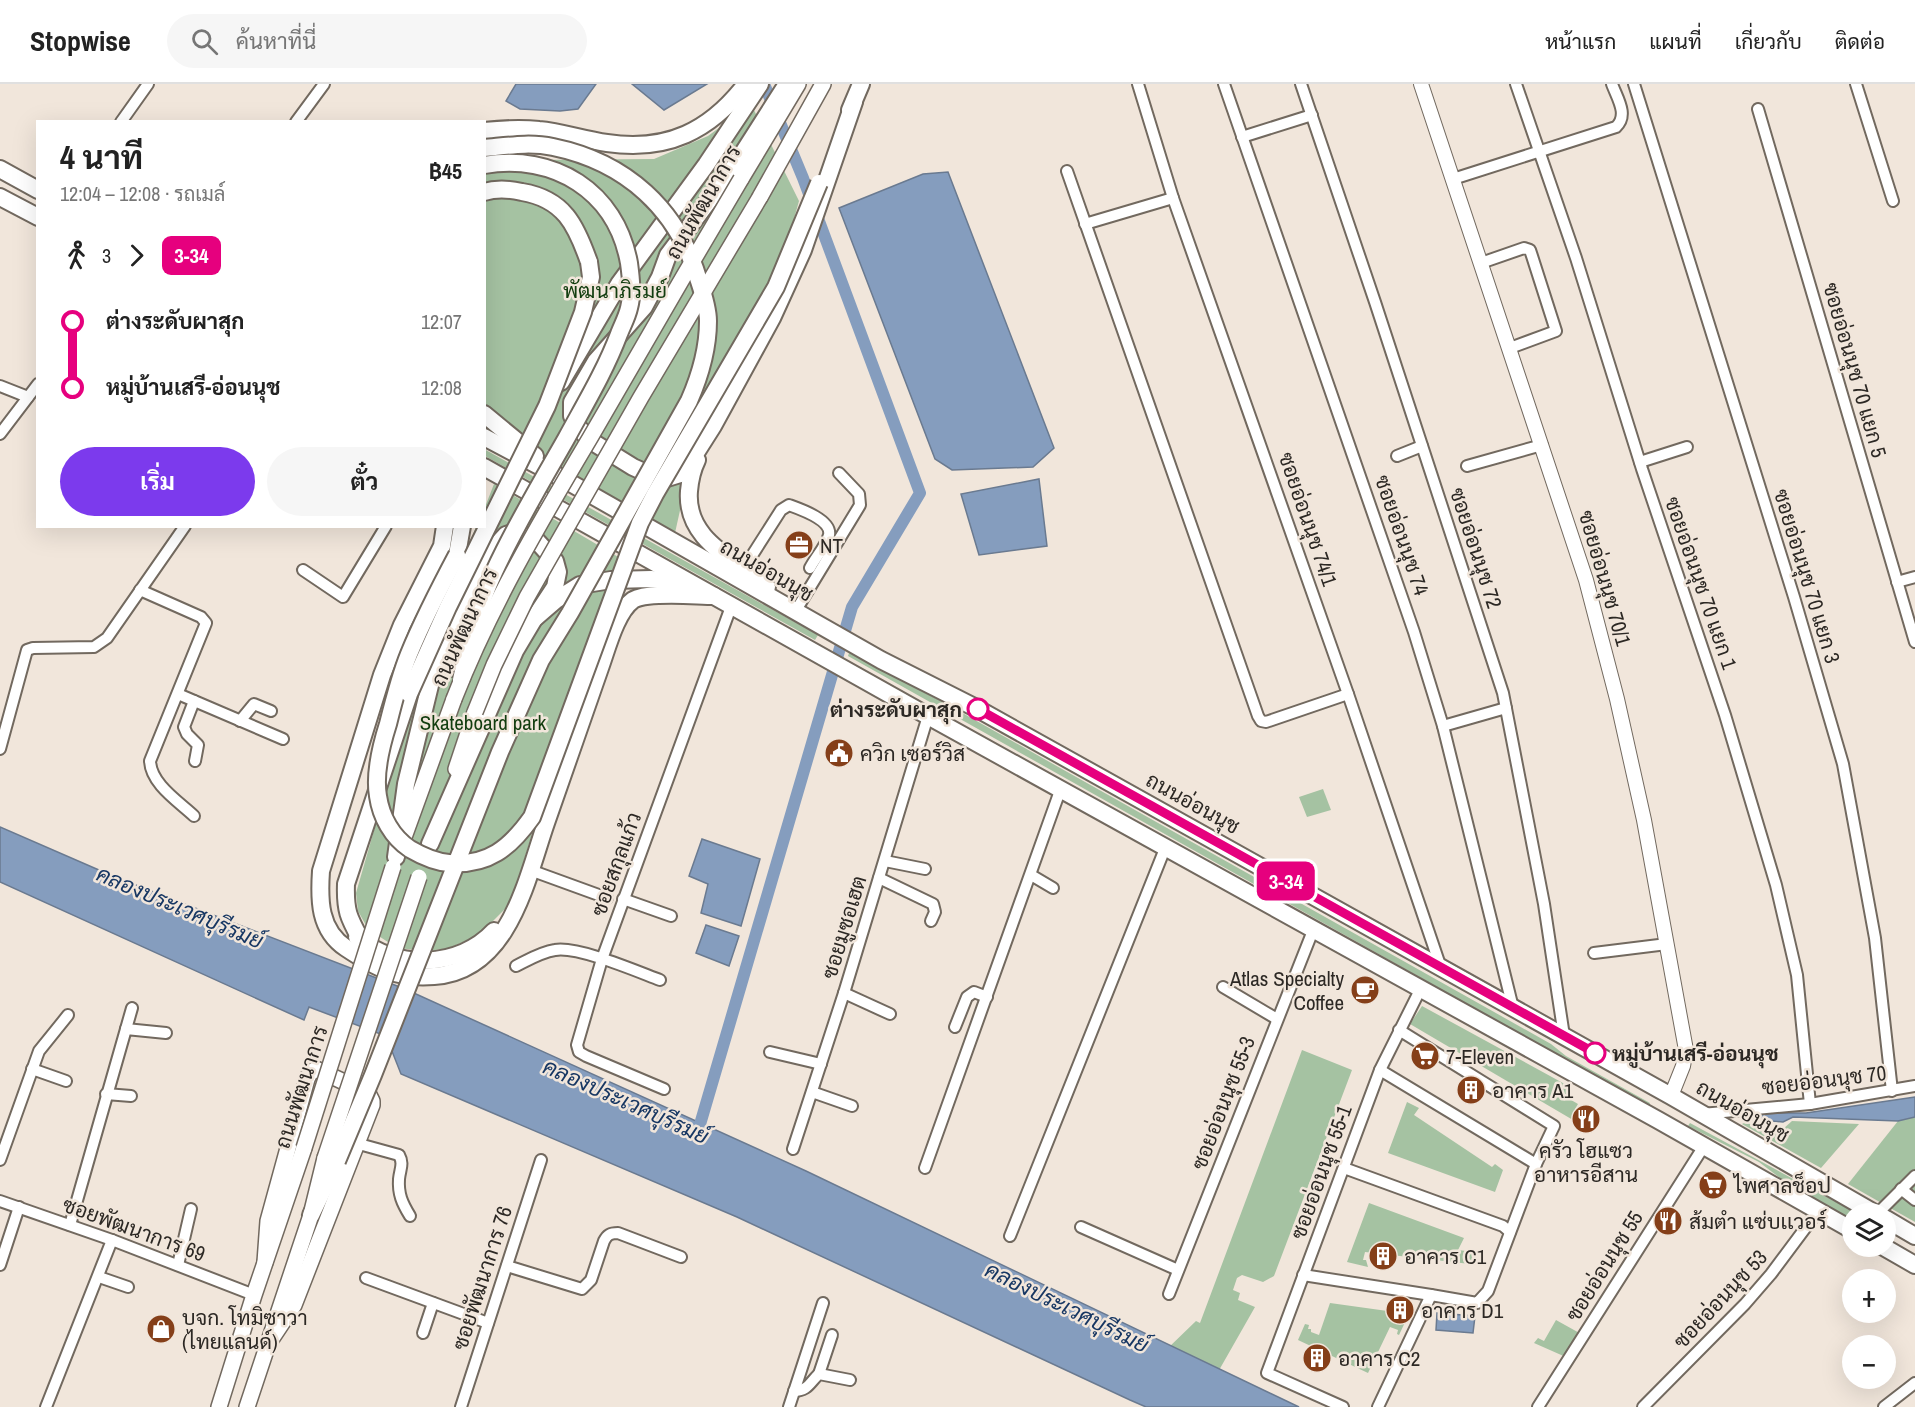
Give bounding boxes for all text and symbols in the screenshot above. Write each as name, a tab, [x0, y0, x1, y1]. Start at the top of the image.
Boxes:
search box	[167, 14, 587, 68]
text: Stopwise	[30, 22, 131, 60]
icon: search	[188, 25, 221, 58]
text: ค้นหาที่นี่	[236, 26, 316, 56]
text: หน้าแรก	[1545, 27, 1616, 56]
text: แผนที่	[1649, 27, 1702, 56]
text: เกี่ยวกับ	[1735, 27, 1802, 56]
text: ติดต่อ	[1835, 27, 1885, 56]
text: 4 นาที	[60, 135, 143, 179]
street label: ถนนพัฒนาการ	[659, 140, 747, 264]
text: ฿45	[429, 156, 462, 186]
text: 12:04 – 12:08 · รถเมล์	[60, 180, 225, 207]
icon: walk	[60, 239, 93, 272]
icon: forward	[120, 239, 153, 272]
text: 3-34	[174, 241, 209, 270]
text: 3	[102, 242, 111, 269]
park label: พัฒนาภิรมย์	[563, 276, 667, 305]
street label: ซอยอ่อนนุช 70 แยก 5	[1816, 279, 1894, 461]
text: ต่างระดับผาสุก	[106, 306, 244, 336]
text: 12:07	[421, 308, 462, 335]
text: หมู่บ้านเสรี-อ่อนนุช	[106, 372, 281, 402]
text: 12:08	[421, 374, 462, 401]
button: เริ่ม	[60, 447, 255, 516]
button: ตั๋ว	[267, 447, 462, 516]
street label: ซอยอ่อนนุช 74/1	[1272, 448, 1345, 590]
street label: ซอยอ่อนนุช 74	[1368, 471, 1436, 599]
street label: ซอยอ่อนนุช 72	[1443, 484, 1509, 612]
street label: ซอยอ่อนนุช 70 แยก 3	[1767, 485, 1847, 667]
street label: ซอยอ่อนนุช 70 แยก 1	[1658, 493, 1744, 674]
street label: ซอยอ่อนนุช 70/1	[1572, 507, 1638, 650]
office icon: NT	[783, 529, 815, 561]
place label: NT	[820, 531, 843, 560]
street label: ถนนอ่อนนุช	[715, 532, 819, 608]
street label: ถนนพัฒนาการ	[424, 563, 504, 691]
place label: ต่างระดับผาสุก	[830, 695, 962, 725]
marker: ต่างระดับผาสุก	[967, 698, 989, 720]
park label: Skateboard park	[420, 708, 547, 737]
public building icon: ควิก เซอร์วิส	[823, 737, 855, 769]
place label: ควิก เซอร์วิส	[860, 739, 965, 768]
street label: ถนนอ่อนนุช	[1141, 765, 1245, 841]
street label: ซอยสกุลแก้ว	[584, 808, 648, 920]
water label: คลองประเวศบุรีรมย์	[92, 858, 271, 958]
line badge: 3-34	[1244, 862, 1328, 900]
text: 3-34	[1269, 867, 1303, 896]
street label: ซอยมูซอเฮต	[815, 872, 874, 982]
place label: Atlas Specialty Coffee	[1229, 964, 1344, 1017]
cafe icon: Atlas Specialty Coffee	[1349, 974, 1381, 1006]
street label: ถนนพัฒนาการ	[268, 1022, 334, 1152]
street label: ซอยอ่อนนุช 55-3	[1184, 1032, 1262, 1174]
place label: หมู่บ้านเสรี-อ่อนนุช	[1612, 1039, 1779, 1069]
supermarket icon: 7-Eleven	[1409, 1040, 1441, 1072]
place label: 7-Eleven	[1446, 1042, 1514, 1071]
marker: หมู่บ้านเสรี-อ่อนนุช	[1584, 1042, 1606, 1064]
water label: คลองประเวศบุรีรมย์	[538, 1051, 716, 1153]
street label: ซอยอ่อนนุช 70	[1760, 1058, 1888, 1102]
street label: ถนนอ่อนนุช	[1691, 1073, 1795, 1149]
building icon: อาคาร A1	[1455, 1074, 1487, 1106]
place label: อาคาร A1	[1492, 1076, 1574, 1105]
street label: ซอยอ่อนนุช 55-1	[1283, 1101, 1359, 1243]
restaurant icon: ครัว โฮแซว อาหารอีสาน	[1570, 1103, 1602, 1135]
place label: ครัว โฮแซว อาหารอีสาน	[1534, 1136, 1638, 1189]
supermarket icon: ไพศาลช็อป	[1697, 1169, 1729, 1201]
place label: ไพศาลช็อป	[1732, 1171, 1831, 1200]
street label: ซอยพัฒนาการ 69	[59, 1190, 209, 1268]
street label: ซอยพัฒนาการ 76	[445, 1202, 519, 1354]
map controls	[1842, 1203, 1896, 1389]
button: layers	[1842, 1203, 1896, 1257]
street label: ซอยอ่อนนุช 55	[1558, 1205, 1650, 1327]
restaurant icon: ส้มตำ แซ่บเเวอร์	[1652, 1205, 1684, 1237]
place label: ส้มตำ แซ่บเเวอร์	[1689, 1207, 1827, 1236]
building icon: อาคาร C1	[1367, 1240, 1399, 1272]
place label: อาคาร C1	[1404, 1242, 1487, 1271]
street label: ซอยอ่อนนุช 53	[1667, 1243, 1773, 1355]
water label: คลองประเวศบุรีรมย์	[980, 1254, 1157, 1362]
button: +	[1842, 1269, 1896, 1323]
building icon: อาคาร D1	[1384, 1294, 1416, 1326]
place label: อาคาร D1	[1421, 1296, 1504, 1325]
place label: บจก. โทมิซาวา (ไทยแลนด์)	[182, 1303, 308, 1356]
shop icon: บจก. โทมิซาวา (ไทยแลนด์)	[145, 1313, 177, 1345]
button: −	[1842, 1335, 1896, 1389]
building icon: อาคาร C2	[1301, 1342, 1333, 1374]
place label: อาคาร C2	[1338, 1344, 1420, 1373]

